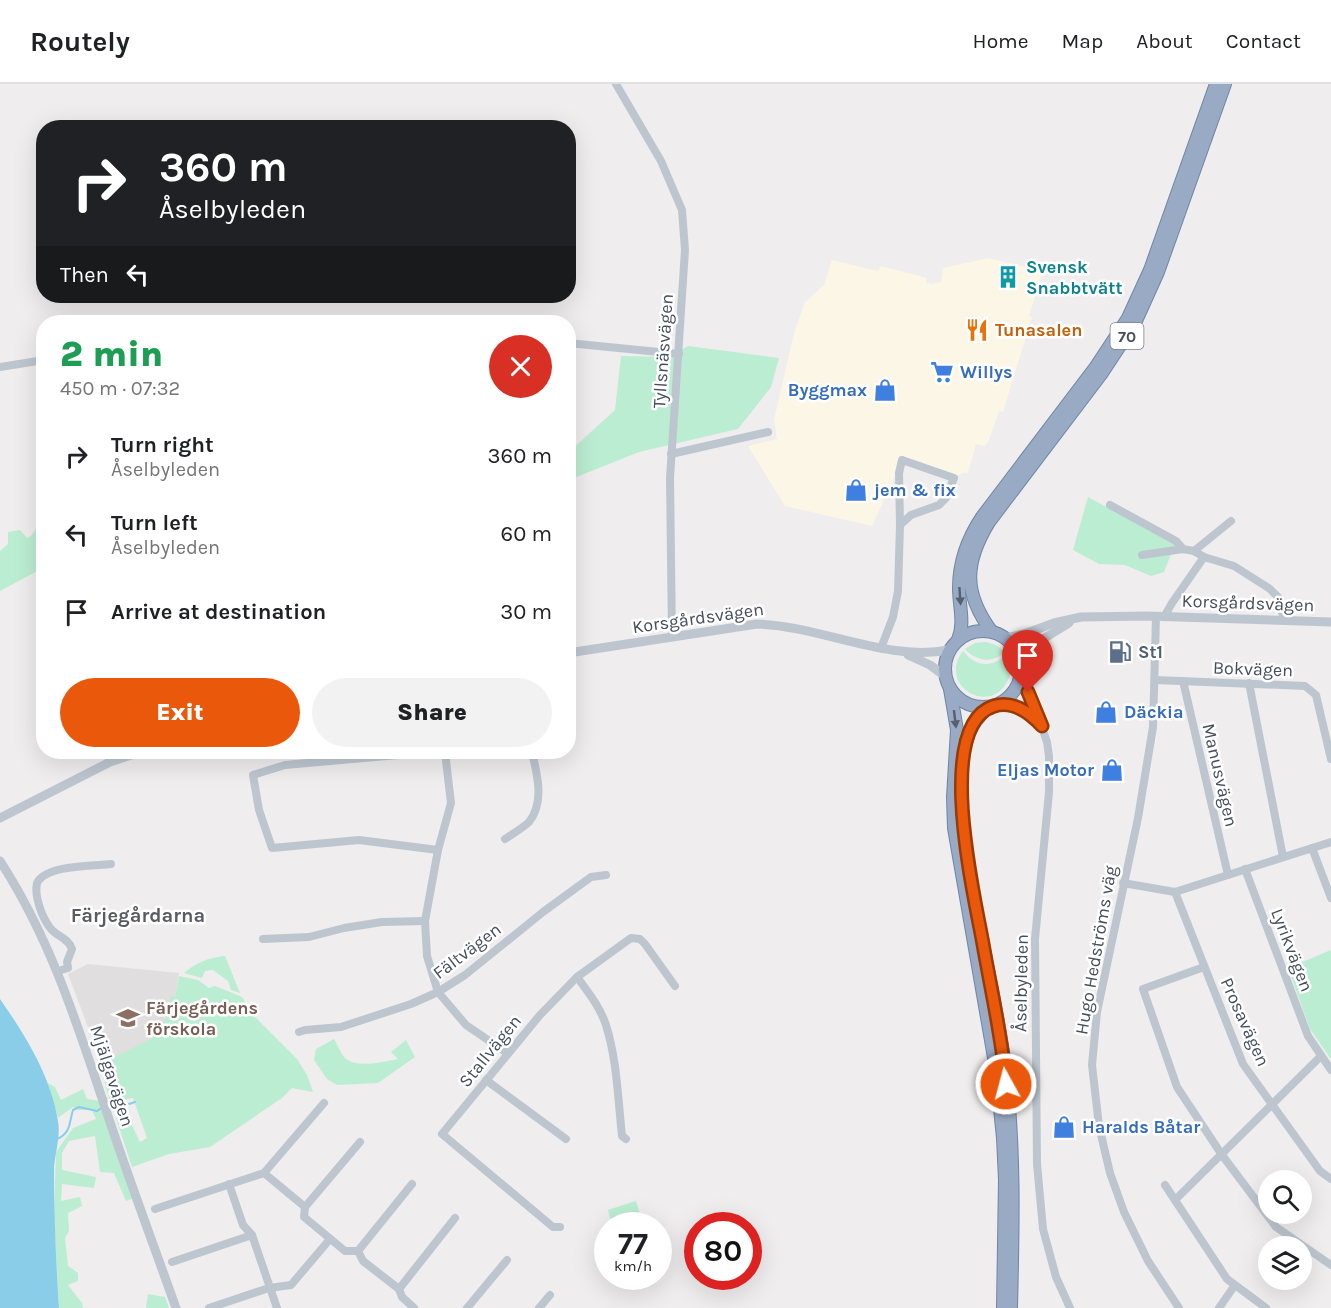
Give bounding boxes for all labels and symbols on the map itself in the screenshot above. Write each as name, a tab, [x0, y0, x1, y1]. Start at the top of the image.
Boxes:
place label: Svensk Snabbtvätt	[1026, 256, 1123, 299]
building icon: Svensk Snabbtvätt	[995, 264, 1021, 290]
street label: Tyllsnäsvägen	[648, 293, 678, 409]
restaurant icon: Tunasalen	[964, 317, 990, 343]
place label: Tunasalen	[995, 319, 1082, 341]
road number: 70	[1110, 323, 1144, 349]
supermarket icon: Willys	[929, 359, 955, 385]
place label: Willys	[960, 361, 1012, 383]
shop icon: Byggmax	[872, 377, 898, 403]
place label: Byggmax	[788, 379, 867, 401]
shop icon: jem & fix	[843, 477, 869, 503]
place label: jem & fix	[872, 479, 956, 501]
one-way arrow	[955, 586, 964, 605]
street label: Korsgårdsvägen	[1181, 590, 1315, 616]
street label: Korsgårdsvägen	[631, 598, 765, 638]
pin	[1002, 630, 1053, 692]
fuel station icon: St1	[1107, 639, 1133, 665]
place label: St1	[1138, 641, 1163, 663]
street label: Bokvägen	[1212, 657, 1294, 681]
shop icon: Däckia	[1093, 699, 1119, 725]
place label: Däckia	[1124, 701, 1184, 723]
one-way arrow	[951, 710, 960, 729]
street label: Manusvägen	[1197, 721, 1243, 829]
shop icon: Eljas Motor	[1099, 757, 1125, 783]
place label: Eljas Motor	[997, 759, 1094, 781]
street label: Hugo Hedströms väg	[1070, 864, 1122, 1036]
district label: Färjegårdarna	[71, 904, 205, 927]
street label: Lyrikvägen	[1266, 905, 1318, 995]
street label: Fältvägen	[428, 918, 506, 984]
street label: Åselbyleden	[1009, 934, 1033, 1032]
street label: Prosavägen	[1216, 974, 1274, 1070]
place label: Färjegårdens förskola	[146, 997, 258, 1040]
school or university icon: Färjegårdens förskola	[115, 1005, 141, 1031]
street label: Stallvägen	[454, 1010, 526, 1092]
street label: Mjälgavägen	[85, 1023, 139, 1129]
position arrow	[974, 1052, 1038, 1116]
shop icon: Haralds Båtar	[1051, 1114, 1077, 1140]
place label: Haralds Båtar	[1082, 1116, 1200, 1138]
speed limit sign: 80	[684, 1212, 762, 1290]

